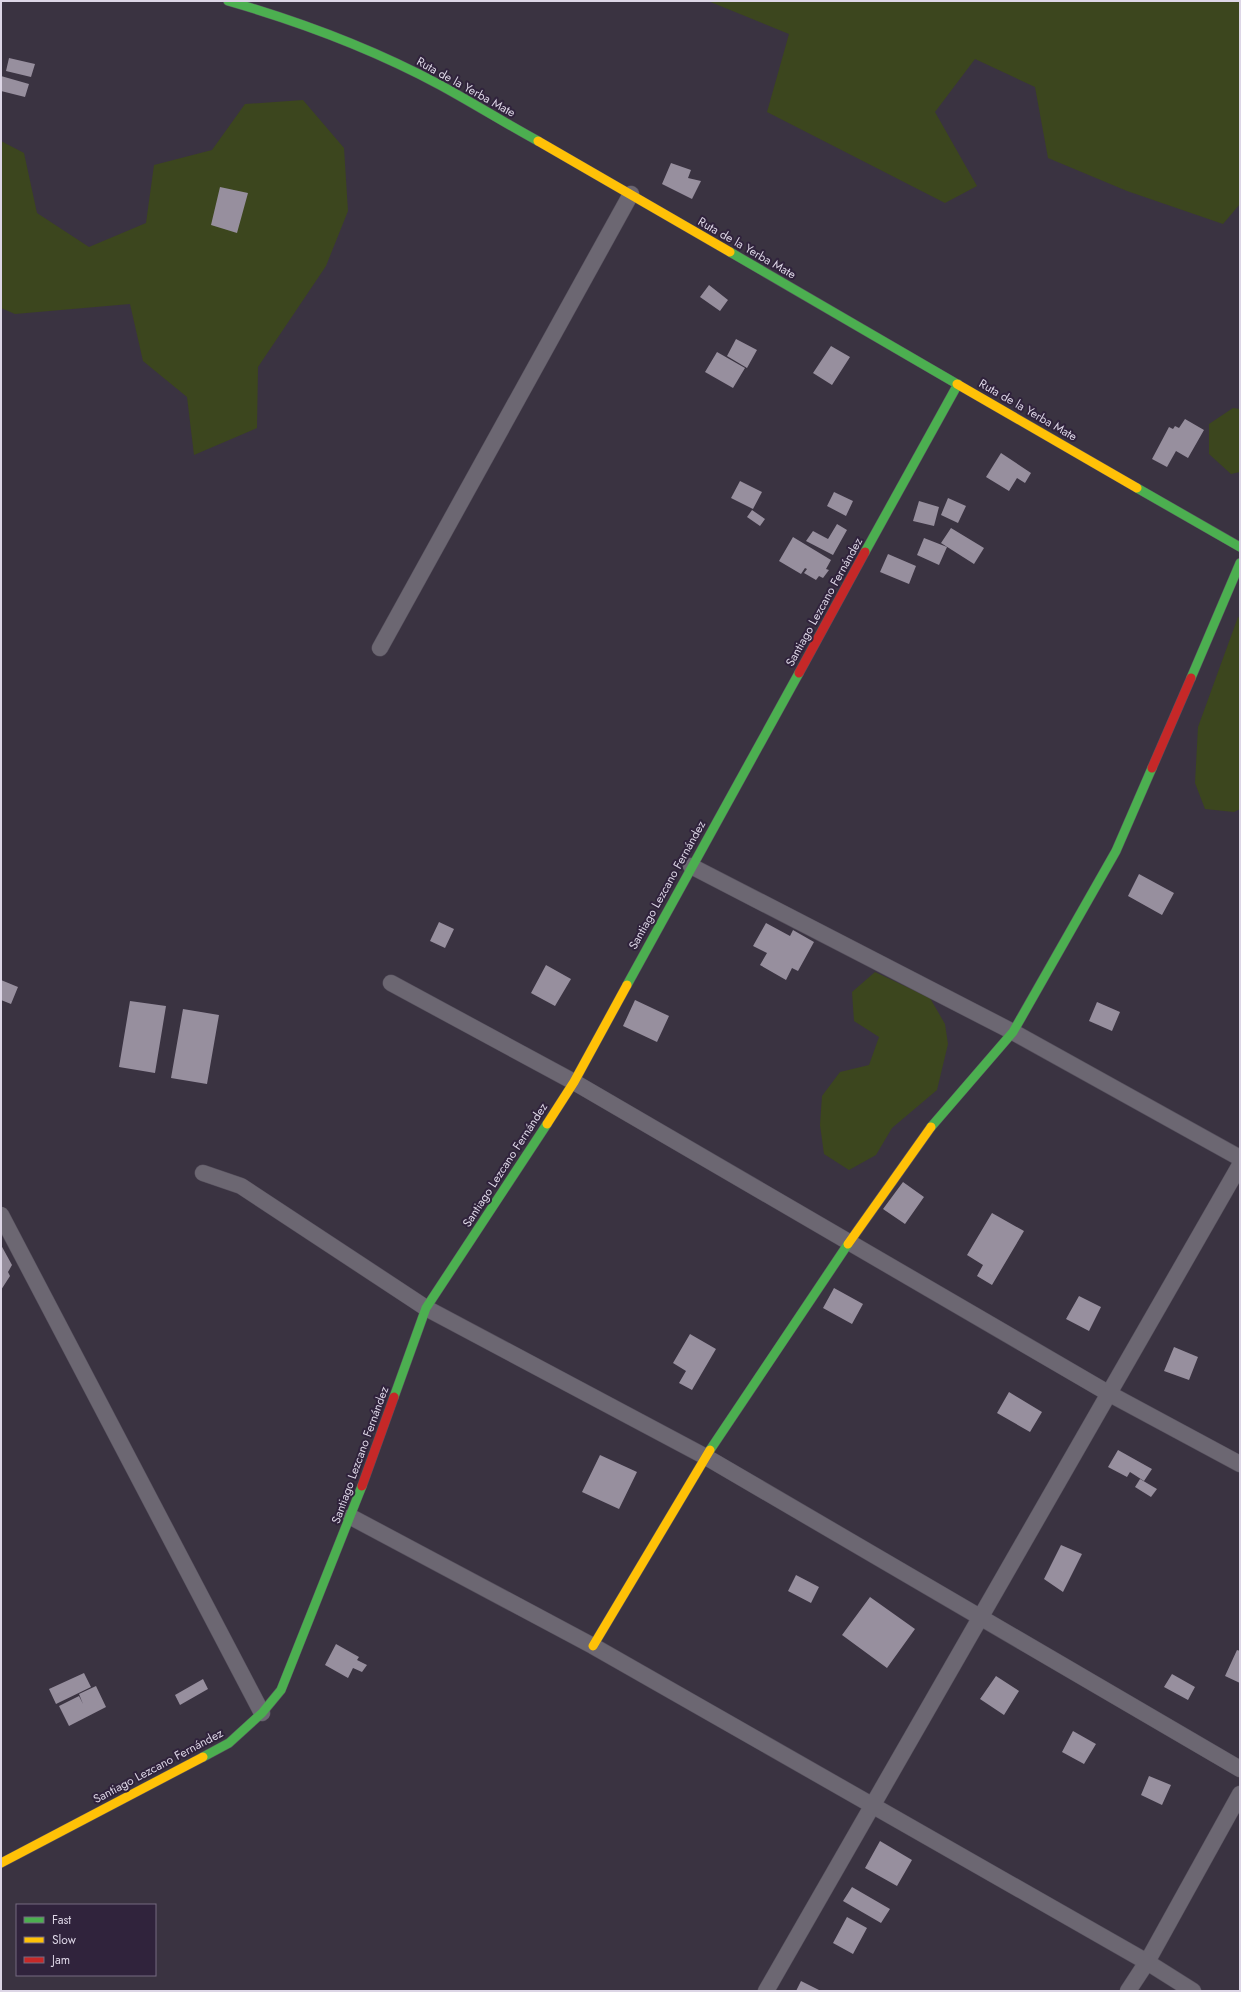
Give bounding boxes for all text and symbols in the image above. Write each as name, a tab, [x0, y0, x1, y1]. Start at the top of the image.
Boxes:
street label: Ruta de la Yerba Mate	[413, 52, 519, 122]
street label: Ruta de la Yerba Mate	[695, 213, 799, 283]
street label: Ruta de la Yerba Mate	[976, 375, 1080, 445]
street label: Santiago Lezcano Fernández	[781, 534, 867, 670]
street label: Santiago Lezcano Fernández	[624, 817, 710, 953]
street label: Santiago Lezcano Fernández	[458, 1099, 552, 1231]
street label: Santiago Lezcano Fernández	[327, 1383, 393, 1526]
street label: Santiago Lezcano Fernández	[90, 1724, 227, 1808]
legend	[16, 1904, 156, 1976]
text: Fast	[52, 1911, 71, 1929]
text: Slow	[52, 1931, 77, 1949]
text: Jam	[50, 1951, 70, 1969]

